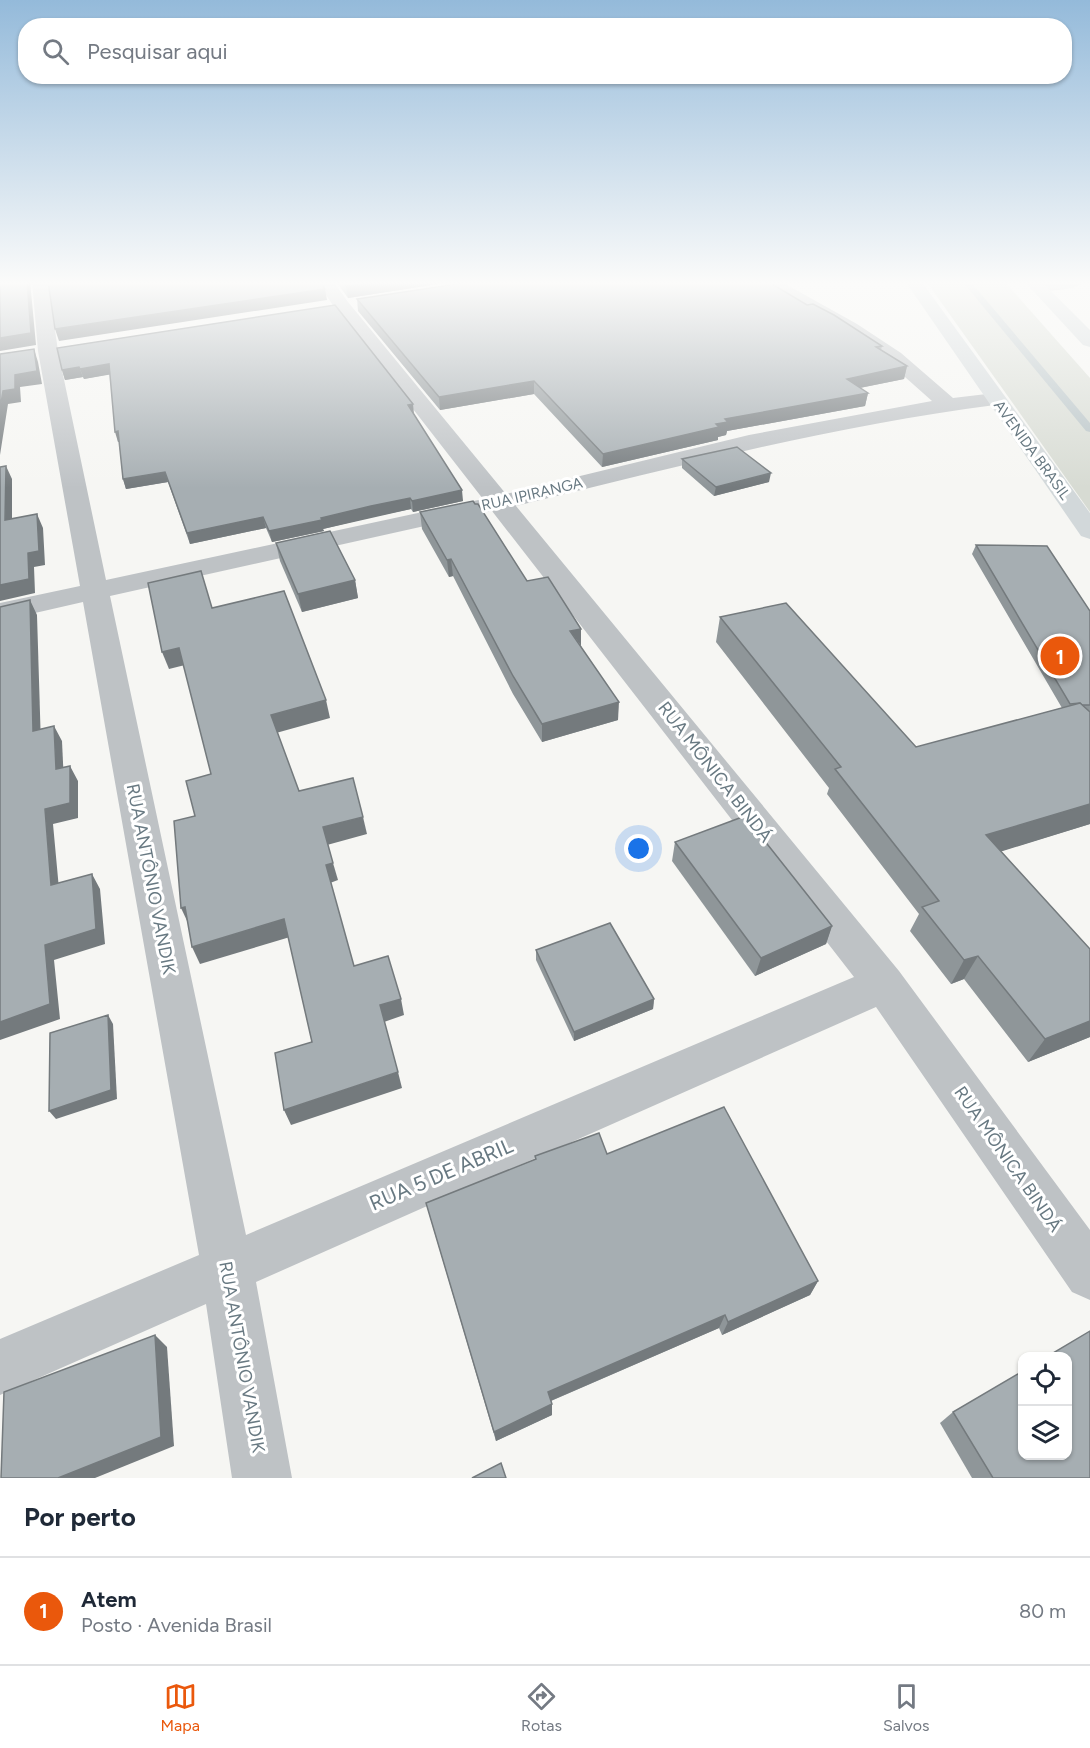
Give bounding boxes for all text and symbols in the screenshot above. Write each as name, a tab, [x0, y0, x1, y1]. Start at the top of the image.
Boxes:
search box	[18, 18, 1072, 84]
icon: search	[39, 35, 72, 68]
text: Pesquisar aqui	[87, 38, 228, 65]
street label: AVENIDA BRASIL	[990, 397, 1074, 503]
street label: RUA IPIRANGA	[480, 474, 584, 514]
pin: 1	[1040, 634, 1080, 678]
street label: RUA MÔNICA BINDÁ	[653, 697, 777, 847]
street label: RUA ANTÔNIO VANDIK	[122, 782, 180, 976]
your location	[624, 834, 653, 863]
street label: RUA MÔNICA BINDÁ	[949, 1082, 1067, 1236]
street label: RUA 5 DE ABRIL	[365, 1132, 517, 1216]
street label: RUA ANTÔNIO VANDIK	[214, 1260, 270, 1454]
map controls	[1018, 1352, 1072, 1460]
button: locate	[1018, 1352, 1072, 1406]
button: layers	[1018, 1406, 1072, 1460]
text: Por perto	[24, 1501, 136, 1533]
text: Atem	[81, 1586, 137, 1613]
text: 1	[39, 1599, 48, 1623]
text: 80 m	[1019, 1599, 1066, 1623]
text: Posto · Avenida Brasil	[81, 1613, 272, 1637]
tab: Mapa	[161, 1680, 200, 1735]
tab: Rotas	[521, 1680, 562, 1735]
tab: Salvos	[883, 1680, 929, 1735]

